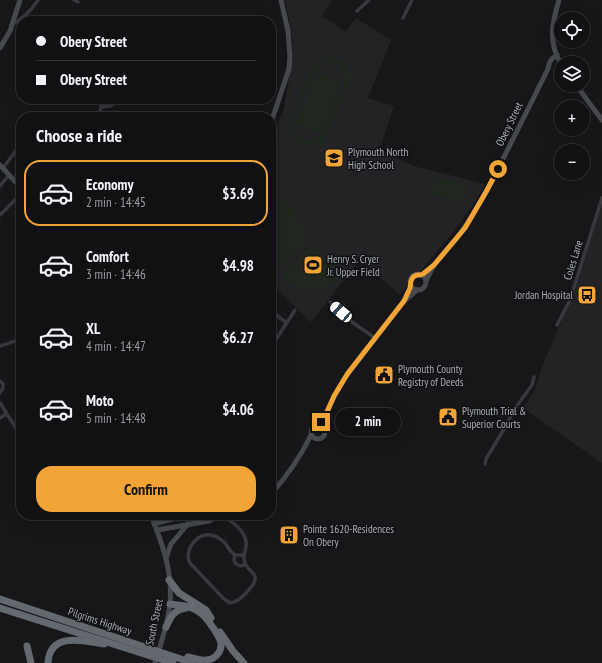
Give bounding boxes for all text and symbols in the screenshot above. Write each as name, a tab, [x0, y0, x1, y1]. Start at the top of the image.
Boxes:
map controls	[554, 12, 590, 180]
button: locate	[554, 12, 590, 48]
text: Obery Street	[60, 32, 127, 51]
button: layers	[554, 56, 590, 92]
text: Obery Street	[60, 70, 127, 89]
street label: Obery Street	[492, 100, 526, 148]
button: +	[554, 100, 590, 136]
text: Choose a ride	[36, 124, 122, 147]
button: −	[554, 144, 590, 180]
place label: Plymouth North High School	[348, 145, 409, 172]
school or university icon: Plymouth North High School	[323, 147, 345, 169]
route start	[489, 160, 507, 178]
icon: car	[38, 175, 74, 211]
text: Economy	[86, 175, 134, 194]
text: $3.69	[222, 184, 254, 203]
text: 2 min · 14:45	[86, 194, 146, 211]
street label: Coles Lane	[560, 238, 586, 282]
icon: car	[38, 247, 74, 283]
text: Comfort	[86, 247, 129, 266]
place label: Henry S. Cryer Jr. Upper Field	[326, 252, 380, 279]
sports icon: Henry S. Cryer Jr. Upper Field	[302, 254, 324, 276]
text: $4.98	[222, 256, 254, 275]
text: 3 min · 14:46	[86, 266, 146, 283]
bus stop icon: Jordan Hospital	[576, 284, 598, 306]
place label: Jordan Hospital	[514, 288, 573, 302]
car	[328, 300, 354, 324]
icon: car	[38, 319, 74, 355]
text: XL	[86, 319, 100, 338]
text: $6.27	[222, 328, 254, 347]
text: 4 min · 14:47	[86, 338, 146, 355]
place label: Plymouth County Registry of Deeds	[398, 362, 464, 389]
public building icon: Plymouth County Registry of Deeds	[373, 364, 395, 386]
icon: car	[38, 391, 74, 427]
text: Moto	[86, 391, 114, 410]
text: $4.06	[222, 400, 254, 419]
place label: Plymouth Trial & Superior Courts	[462, 404, 526, 431]
public building icon: Plymouth Trial & Superior Courts	[437, 406, 459, 428]
callout: 2 min	[335, 408, 401, 436]
text: 5 min · 14:48	[86, 410, 146, 427]
route end	[312, 413, 330, 431]
text: 2 min	[355, 413, 381, 430]
button: Confirm	[36, 466, 256, 512]
place label: Pointe 1620-Residences On Obery	[303, 522, 394, 549]
building icon: Pointe 1620-Residences On Obery	[278, 524, 300, 546]
street label: South Street	[142, 597, 166, 647]
street label: Pilgrims Highway	[66, 604, 134, 638]

